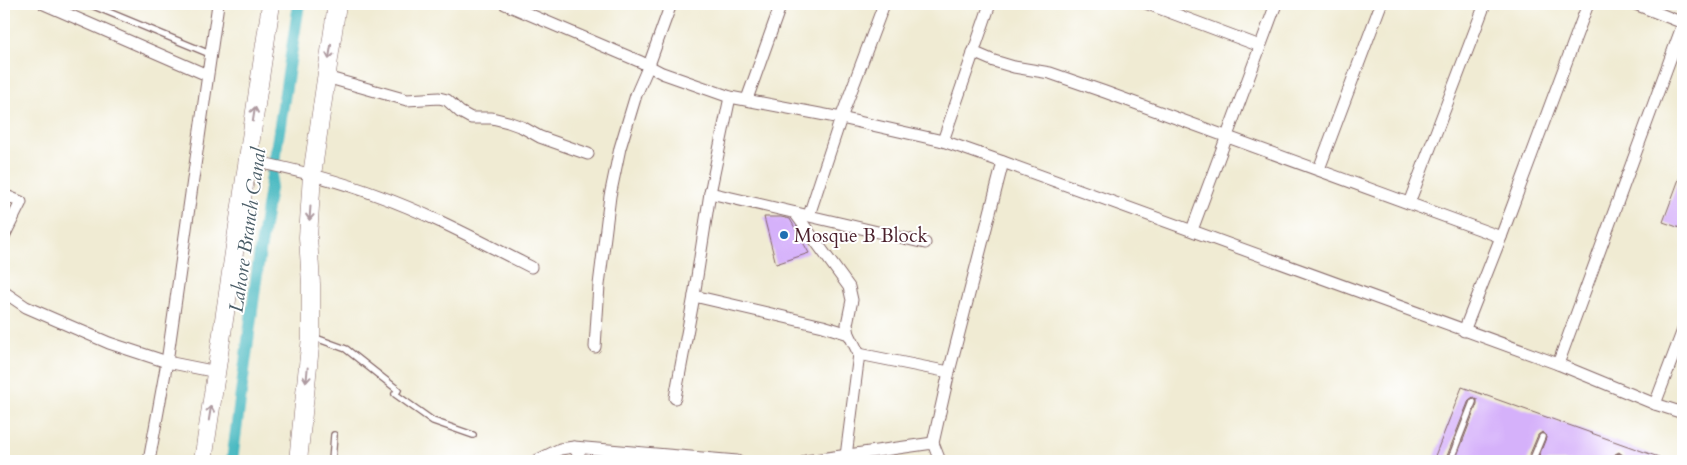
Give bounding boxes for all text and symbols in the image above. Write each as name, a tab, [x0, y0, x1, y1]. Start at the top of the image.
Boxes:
one-way arrow	[324, 44, 334, 60]
one-way arrow	[250, 106, 260, 122]
water label: Lahore Branch Canal	[223, 145, 273, 314]
one-way arrow	[305, 205, 314, 221]
place label: Mosque B Block	[794, 223, 929, 249]
marker: Mosque B Block	[778, 229, 790, 241]
one-way arrow	[303, 367, 312, 383]
one-way arrow	[206, 405, 216, 421]

